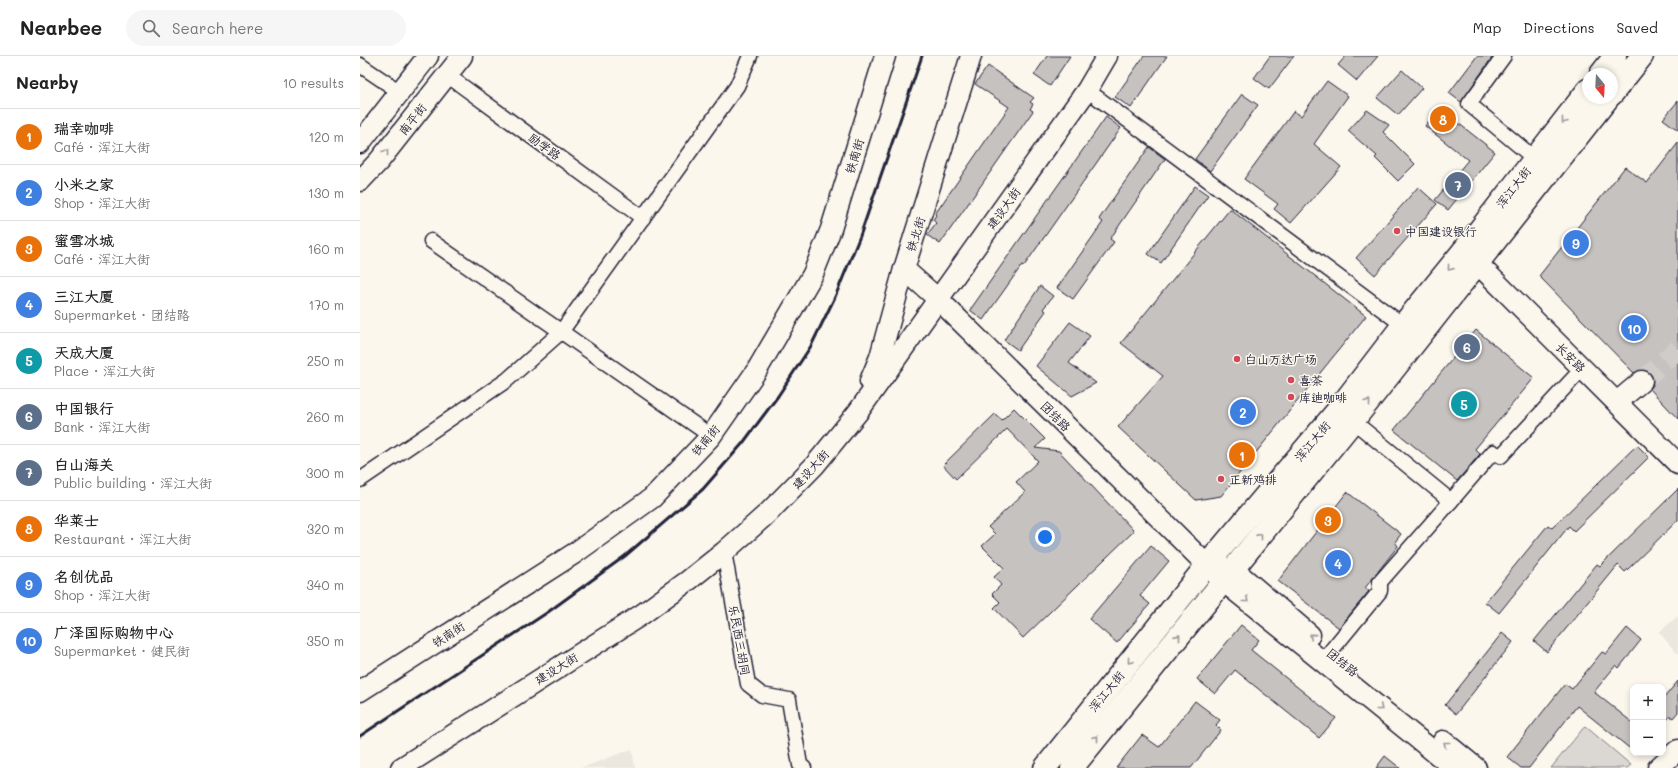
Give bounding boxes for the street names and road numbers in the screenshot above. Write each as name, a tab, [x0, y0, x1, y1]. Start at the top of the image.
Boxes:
street label: 南平街	[395, 100, 429, 138]
street label: 励学路	[526, 129, 564, 163]
street label: 铁南街	[841, 136, 867, 176]
street label: 浑江大街	[1492, 163, 1534, 211]
street label: 建设大街	[982, 184, 1024, 232]
street label: 铁北街	[902, 214, 928, 254]
street label: 长安路	[1553, 339, 1589, 375]
street label: 团结路	[1038, 398, 1074, 434]
street label: 浑江大街	[1290, 417, 1334, 465]
street label: 铁南街	[687, 421, 723, 459]
street label: 建设大街	[788, 446, 832, 492]
street label: 乐民西三胡同	[726, 603, 754, 677]
street label: 铁南街	[429, 617, 467, 651]
street label: 团结路	[1324, 644, 1362, 680]
street label: 建设大街	[531, 648, 581, 688]
street label: 浑江大街	[1085, 667, 1127, 715]

